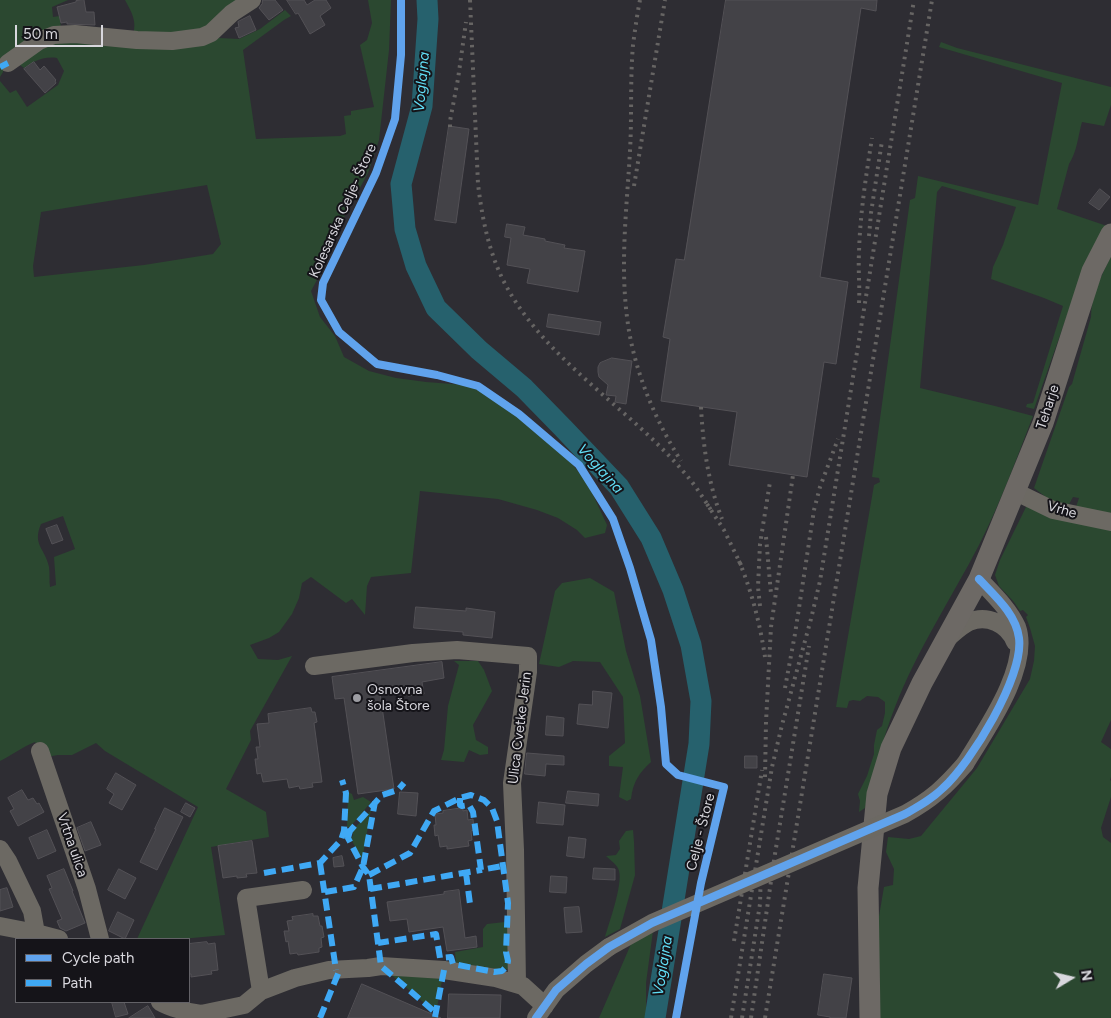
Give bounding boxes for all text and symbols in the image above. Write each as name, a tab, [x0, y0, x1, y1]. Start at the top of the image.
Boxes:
scale bar	[18, 15, 105, 47]
text: 50 m	[23, 25, 58, 43]
water label: Voglajna	[410, 51, 434, 113]
street label: Kolesarska Celje- Štore	[306, 141, 380, 281]
street label: Teharje	[1033, 383, 1063, 431]
water label: Voglajna	[573, 441, 627, 497]
street label: Vrhe	[1045, 498, 1079, 522]
street label: Ulica Cvetke Jerin	[505, 671, 535, 785]
place label: Osnovna šola Štore	[367, 682, 430, 714]
marker: Osnovna šola Štore	[351, 692, 363, 704]
street label: Celje - Štore	[683, 791, 719, 873]
street label: Vrtna ulica	[53, 811, 91, 879]
water label: Voglajna	[649, 935, 677, 997]
legend	[15, 938, 190, 1003]
text: Cycle path	[62, 949, 134, 967]
north arrow	[1046, 953, 1096, 1003]
text: N	[1077, 969, 1096, 982]
text: Path	[62, 974, 92, 992]

